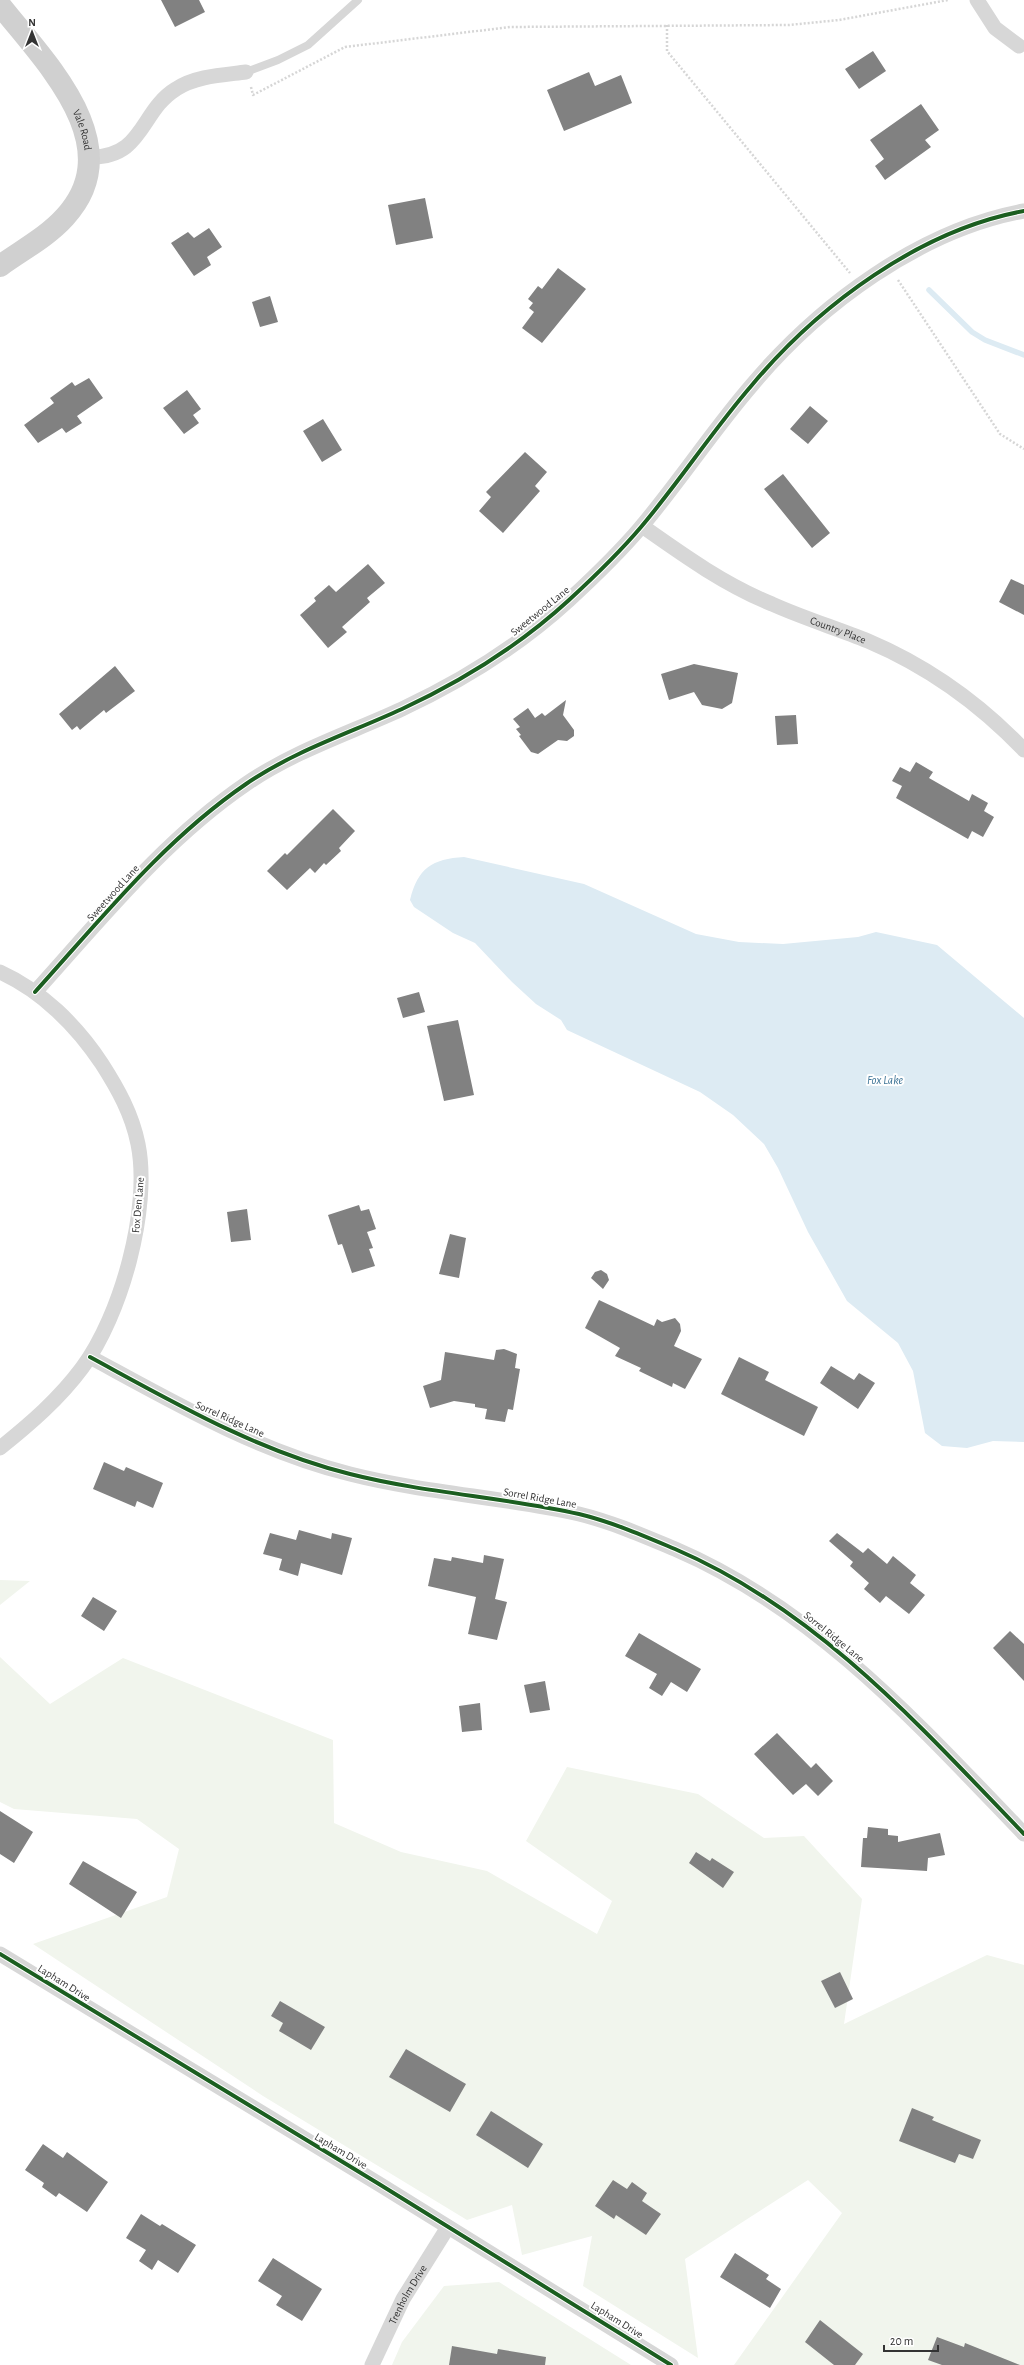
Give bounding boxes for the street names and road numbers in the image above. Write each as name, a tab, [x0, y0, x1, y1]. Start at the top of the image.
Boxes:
street label: Vale Road	[71, 108, 94, 151]
street label: Sweetwood Lane	[509, 584, 571, 638]
street label: Country Place	[809, 614, 868, 645]
street label: Sweetwood Lane	[85, 863, 141, 923]
street label: Fox Den Lane	[130, 1177, 146, 1233]
street label: Sorrel Ridge Lane	[194, 1399, 266, 1439]
street label: Sorrel Ridge Lane	[503, 1486, 577, 1510]
street label: Sorrel Ridge Lane	[802, 1609, 866, 1665]
street label: Lapham Drive	[36, 1963, 92, 2003]
street label: Lapham Drive	[313, 2131, 369, 2171]
street label: Trenholm Drive	[386, 2263, 428, 2326]
street label: Lapham Drive	[589, 2300, 645, 2340]

